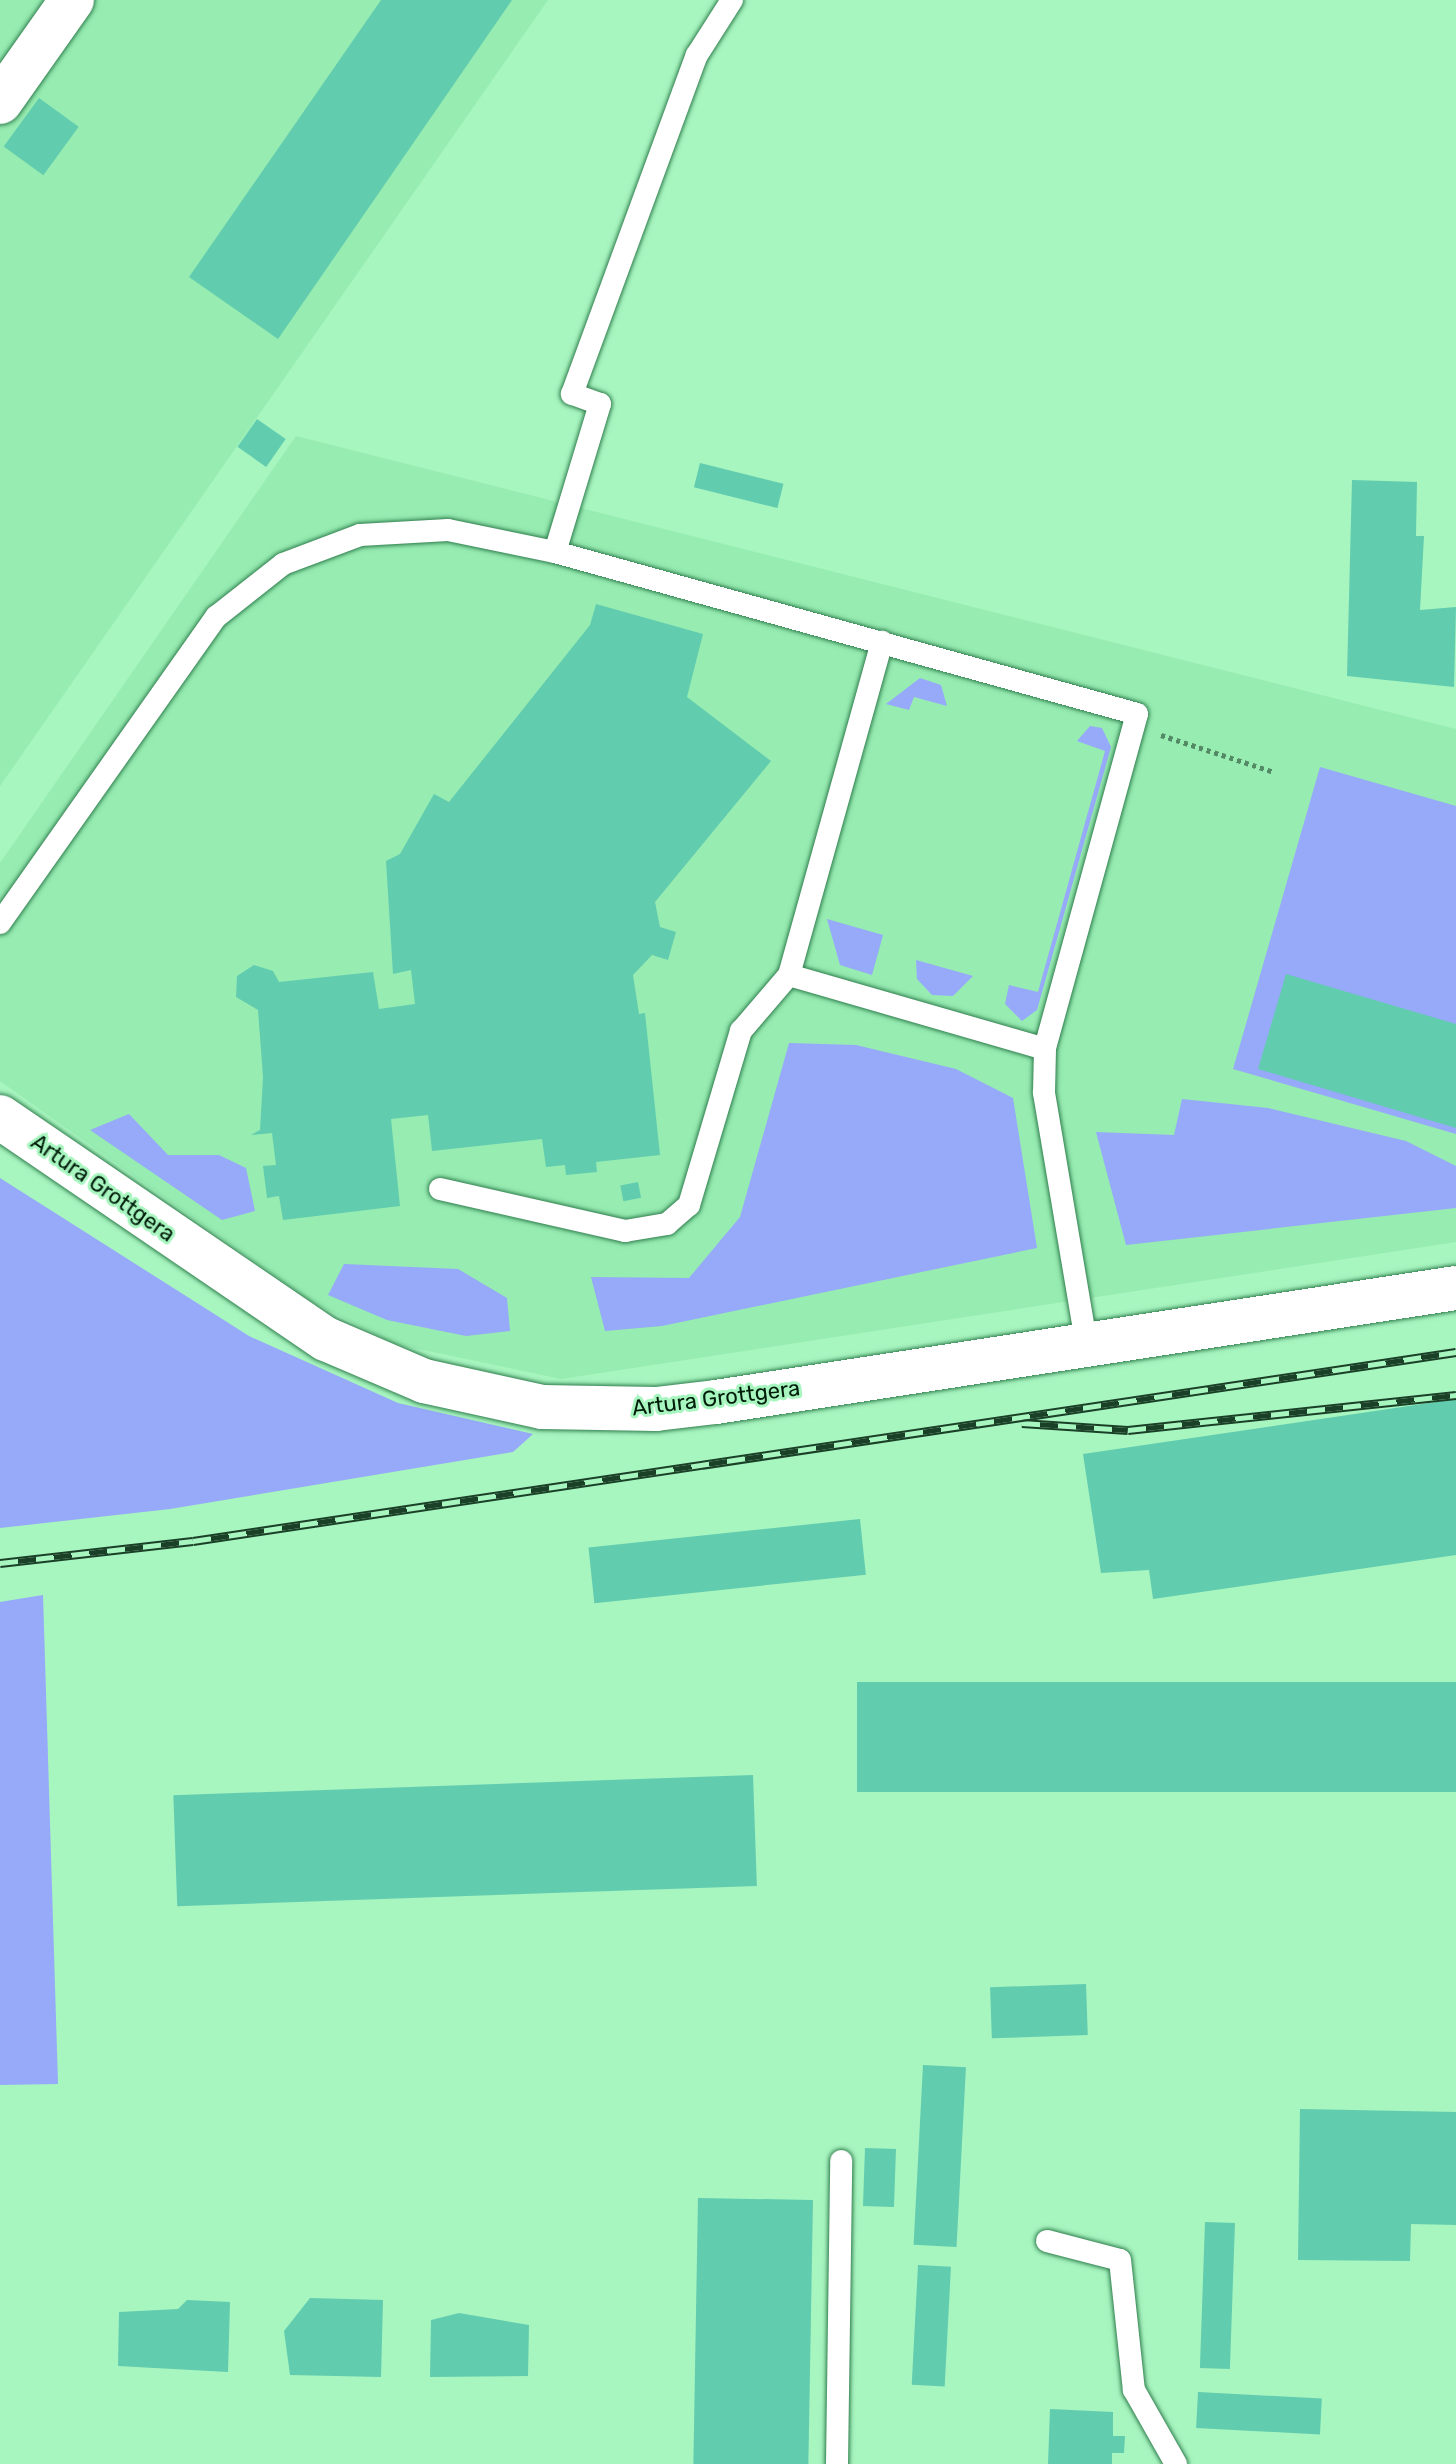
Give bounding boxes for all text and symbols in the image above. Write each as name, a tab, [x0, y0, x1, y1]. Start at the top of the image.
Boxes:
street label: Artura Grottgera	[26, 1129, 180, 1247]
street label: Artura Grottgera	[630, 1375, 802, 1421]

